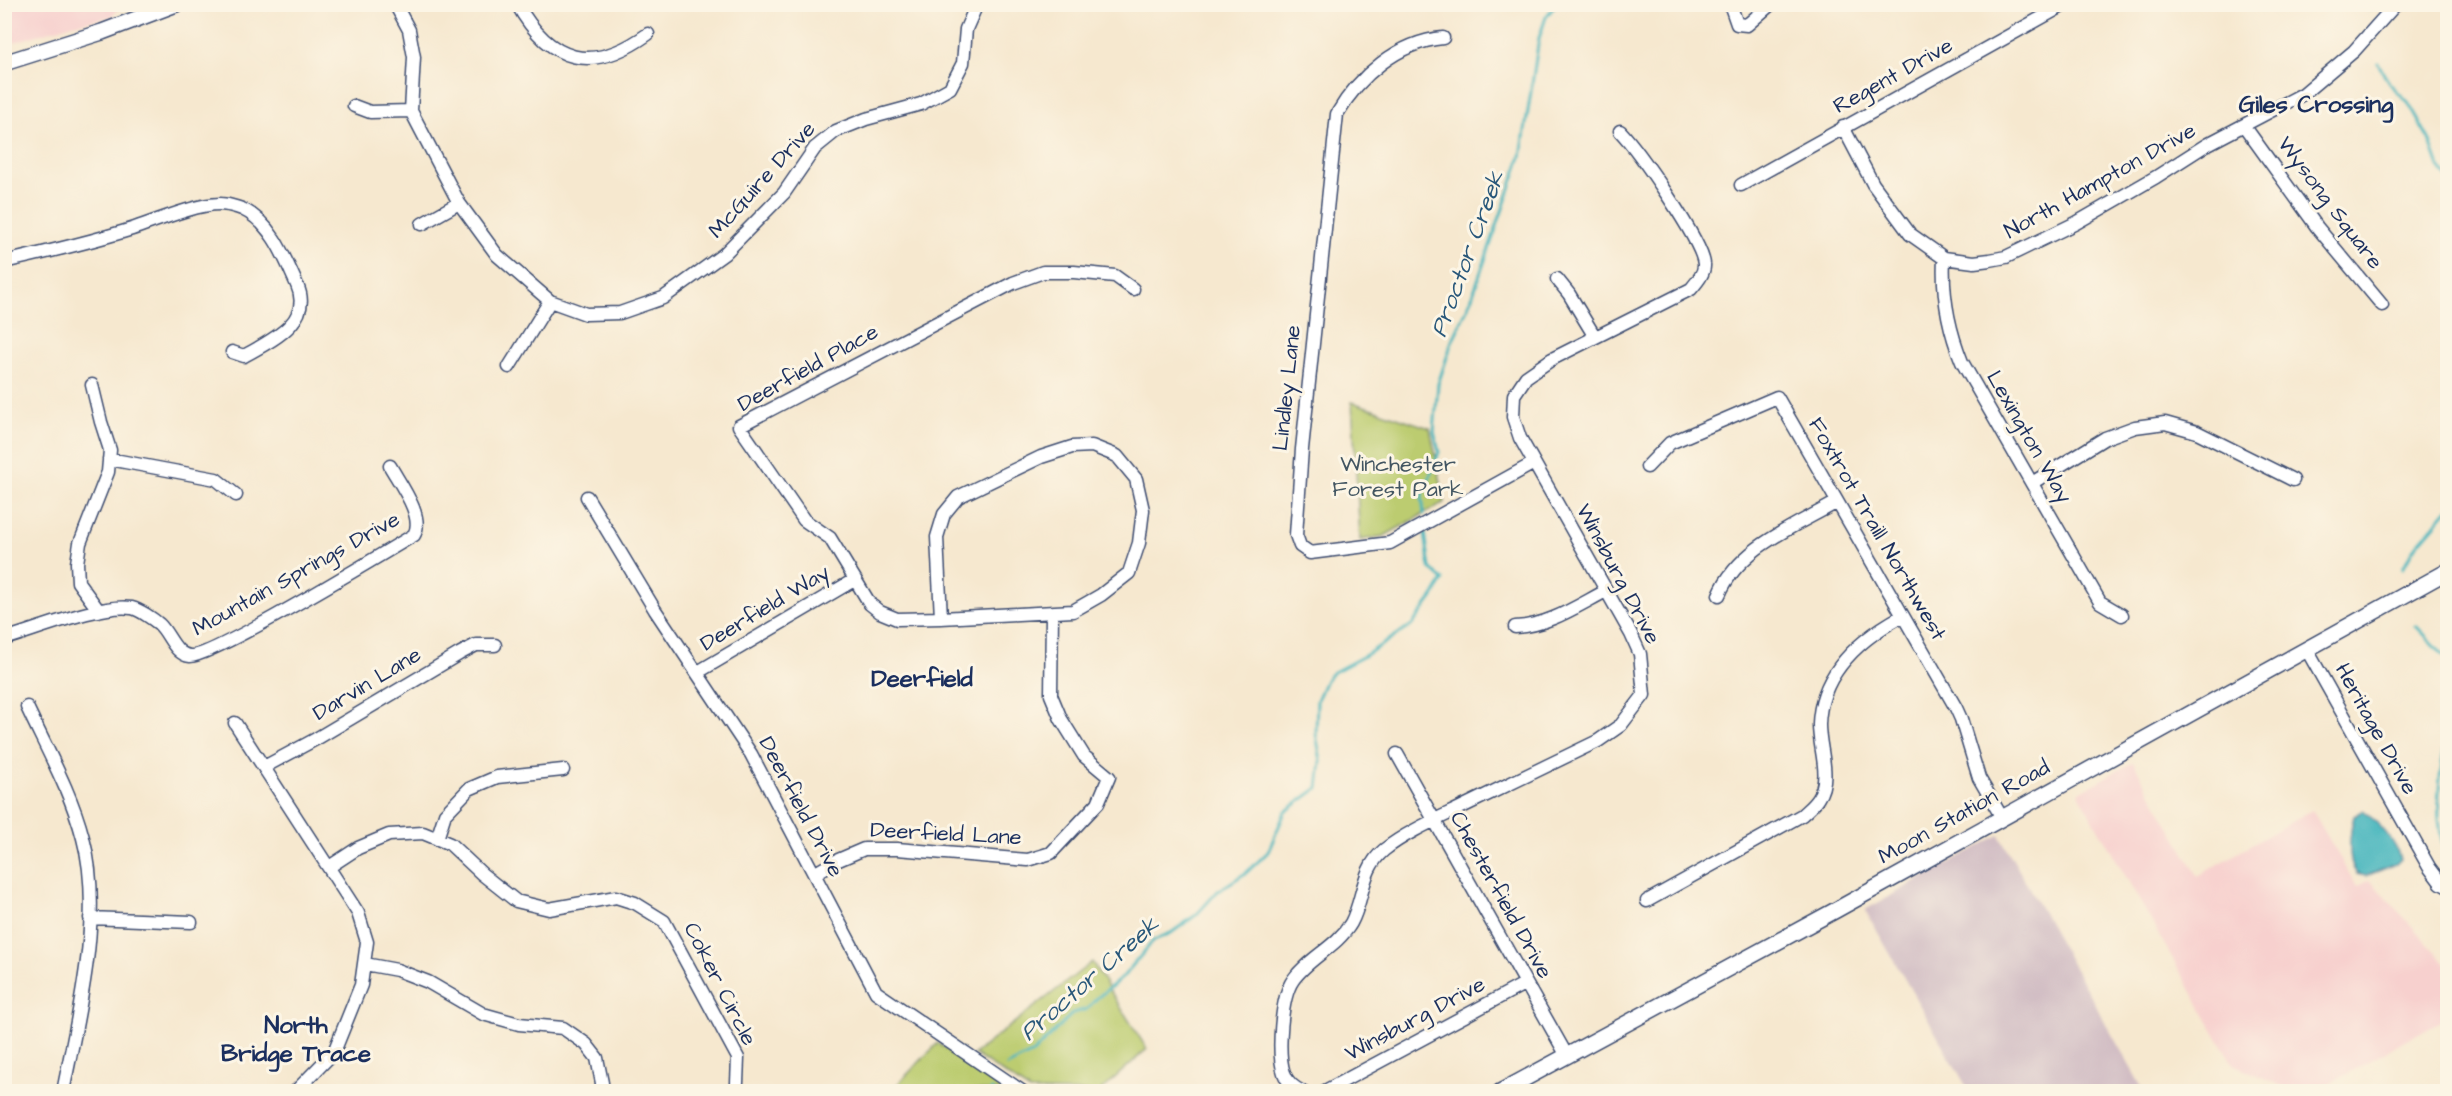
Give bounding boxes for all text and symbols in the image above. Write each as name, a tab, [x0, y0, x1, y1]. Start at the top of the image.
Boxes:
street label: Regent Drive	[1828, 30, 1959, 123]
district label: Giles Crossing	[2239, 88, 2394, 123]
street label: McGuire Drive	[701, 115, 823, 245]
street label: North Hampton Drive	[1998, 115, 2202, 247]
street label: Wysong Square	[2269, 130, 2390, 277]
water label: Proctor Creek	[1422, 165, 1514, 342]
street label: Deerfield Place	[732, 316, 884, 420]
street label: Lindley Lane	[1265, 323, 1310, 453]
street label: Lexington Way	[1978, 365, 2079, 509]
street label: Foxtrot Traill Northwest	[1800, 412, 1954, 646]
park label: Winchester Forest Park	[1332, 449, 1464, 505]
street label: Winsburg Drive	[1567, 498, 1668, 650]
street label: Mountain Springs Drive	[187, 504, 406, 645]
street label: Deerfield Way	[694, 557, 836, 660]
street label: Darvin Lane	[307, 639, 427, 729]
street label: Heritage Drive	[2326, 658, 2425, 801]
district label: Deerfield	[871, 662, 974, 696]
street label: Deerfield Drive	[751, 731, 851, 883]
street label: Moon Station Road	[1873, 752, 2055, 872]
street label: Chesterfield Drive	[1442, 806, 1560, 984]
street label: Deerfield Lane	[870, 815, 1022, 853]
water label: Proctor Creek	[1013, 908, 1168, 1049]
street label: Coker Circle	[676, 917, 764, 1051]
street label: Winsburg Drive	[1339, 969, 1491, 1070]
district label: North Bridge Trace	[221, 1009, 371, 1072]

